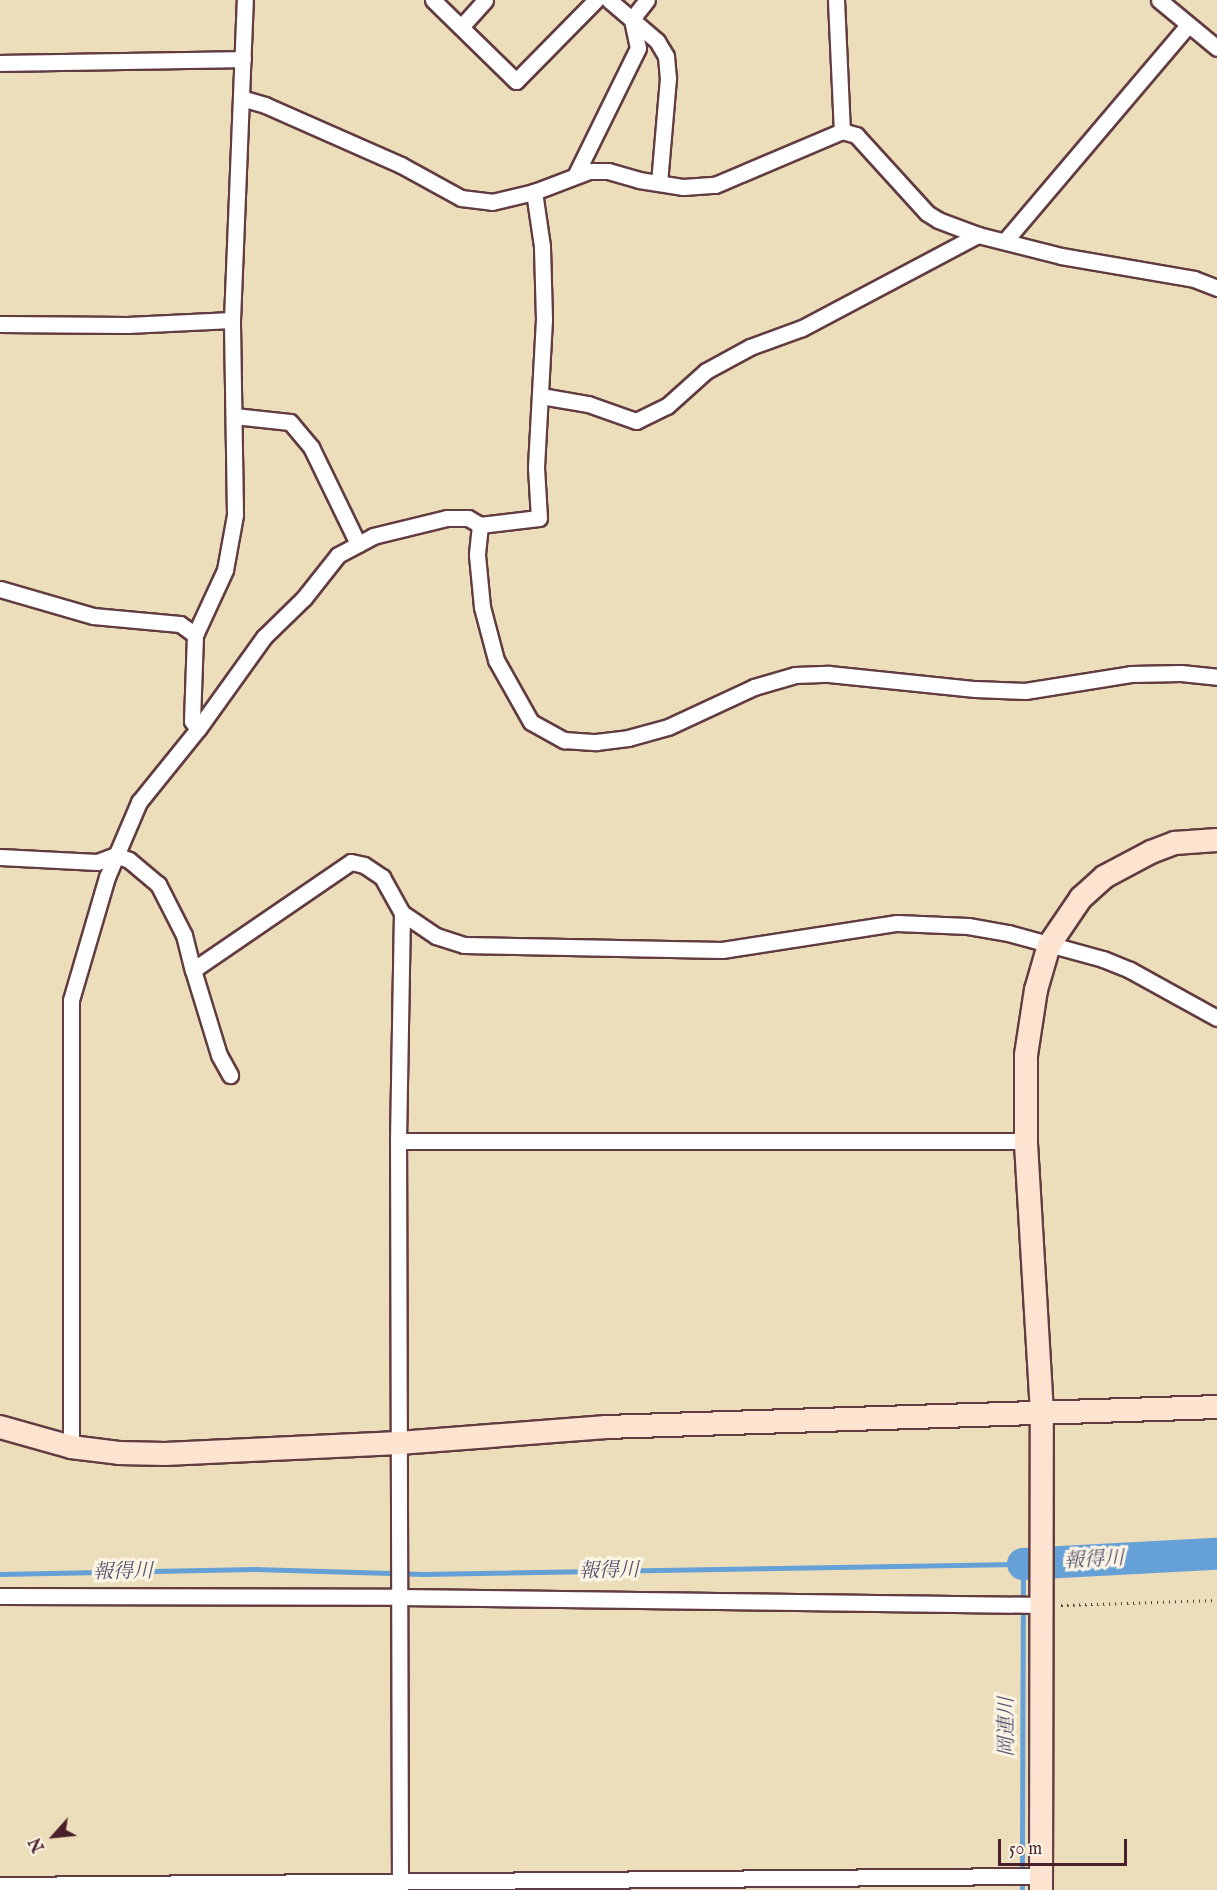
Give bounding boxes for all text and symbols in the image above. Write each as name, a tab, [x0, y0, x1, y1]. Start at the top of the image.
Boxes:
water label: 報得川	[1063, 1546, 1125, 1574]
water label: 報得川	[579, 1558, 639, 1584]
water label: 報得川	[93, 1559, 153, 1585]
water label: 岡連川	[995, 1697, 1019, 1757]
north arrow	[24, 1806, 84, 1866]
scale bar	[1001, 1827, 1130, 1865]
text: N	[26, 1833, 50, 1855]
text: 50 m	[1009, 1838, 1042, 1861]

